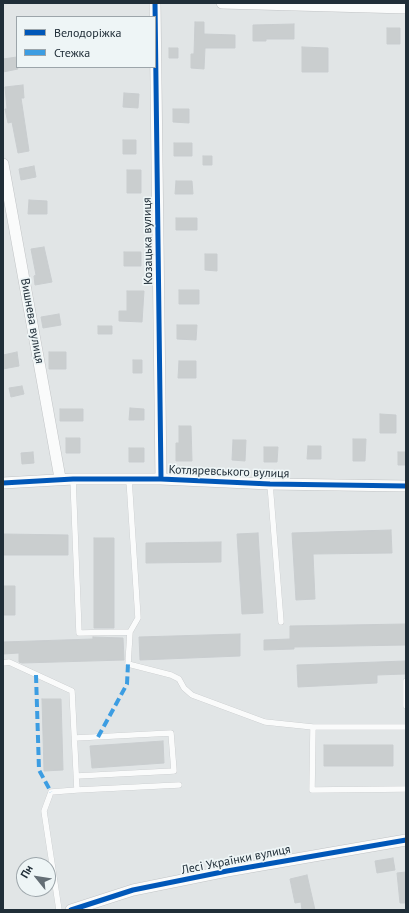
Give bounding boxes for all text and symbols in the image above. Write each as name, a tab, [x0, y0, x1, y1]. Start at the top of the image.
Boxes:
legend	[16, 16, 156, 68]
text: Велодоріжка	[54, 25, 121, 40]
text: Стежка	[54, 45, 90, 60]
street label: Козацька вулиця	[140, 197, 156, 285]
street label: Вишнева вулиця	[17, 277, 47, 365]
street label: Котляревського вулиця	[168, 463, 290, 481]
street label: Лесі Українки вулиця	[180, 842, 292, 878]
north arrow	[16, 857, 56, 897]
text: Пн	[17, 862, 36, 881]

